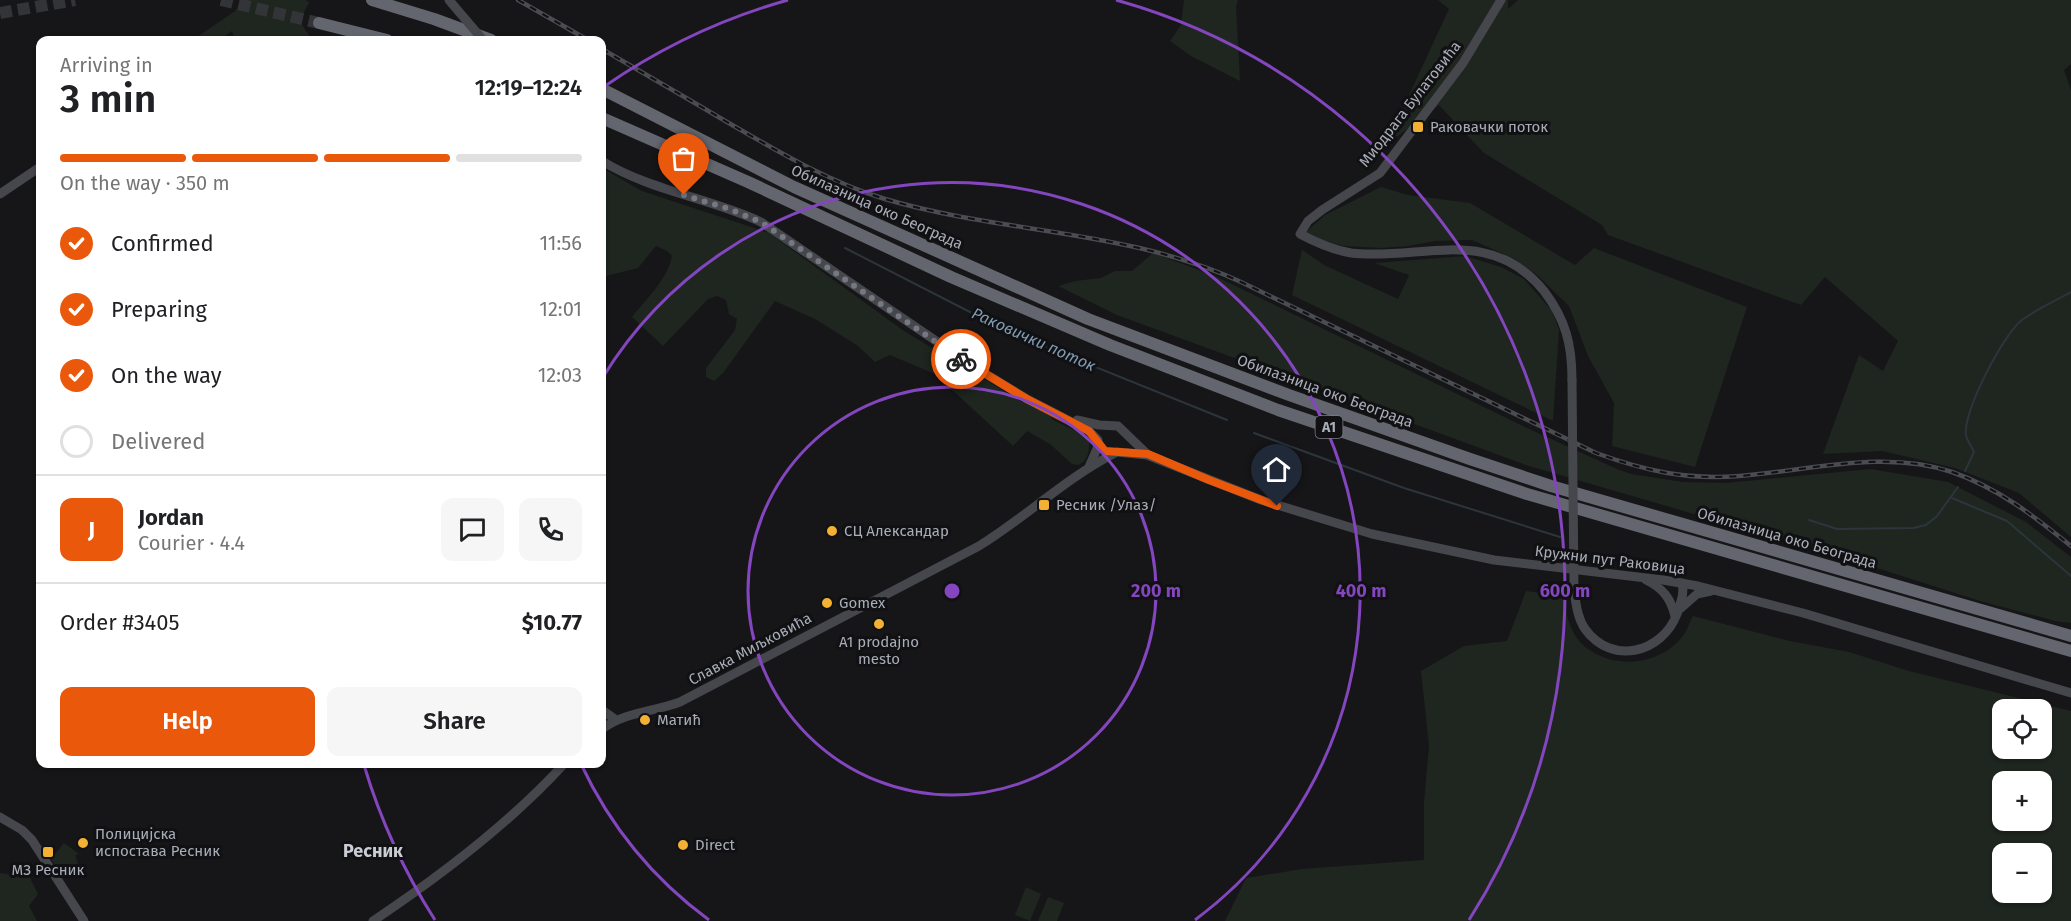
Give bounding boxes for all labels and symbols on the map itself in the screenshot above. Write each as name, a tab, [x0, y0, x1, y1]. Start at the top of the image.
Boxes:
street label: Миодрага Булатовића	[1355, 38, 1465, 170]
place label: Раковачки поток	[1430, 118, 1548, 136]
marker: Раковачки поток	[1411, 120, 1425, 134]
pin	[658, 133, 709, 195]
street label: Обилазница око Београда	[788, 161, 966, 253]
water label: Раковички поток	[969, 304, 1099, 376]
courier	[931, 329, 991, 389]
street label: Обилазница око Београда	[1235, 351, 1415, 431]
road number: A1	[1316, 416, 1342, 438]
pin	[1251, 444, 1302, 506]
place label: Ресник /Улаз/	[1056, 496, 1157, 514]
marker: Ресник /Улаз/	[1037, 498, 1051, 512]
street label: Обилазница око Београда	[1695, 504, 1879, 572]
place label: СЦ Александар	[844, 522, 949, 540]
marker: СЦ Александар	[825, 524, 839, 538]
street label: Кружни пут Раковица	[1534, 542, 1686, 578]
text: 200 m	[1131, 580, 1181, 602]
text: 400 m	[1336, 580, 1386, 602]
text: 600 m	[1540, 580, 1590, 602]
centre of rings	[942, 581, 962, 601]
place label: Gomex	[839, 594, 886, 612]
marker: Gomex	[820, 596, 834, 610]
street label: Славка Миљковића	[685, 609, 815, 689]
marker: A1 prodajno mesto	[872, 617, 886, 631]
place label: A1 prodajno mesto	[839, 633, 919, 668]
place label: Матић	[657, 711, 701, 729]
marker: Матић	[638, 713, 652, 727]
place label: Полицијска испостава Ресник	[95, 825, 220, 860]
marker: Полицијска испостава Ресник	[76, 836, 90, 850]
place label: Direct	[695, 836, 736, 854]
marker: Direct	[676, 838, 690, 852]
district label: Ресник	[343, 840, 403, 862]
marker: МЗ Ресник	[41, 845, 55, 859]
place label: МЗ Ресник	[12, 861, 85, 879]

